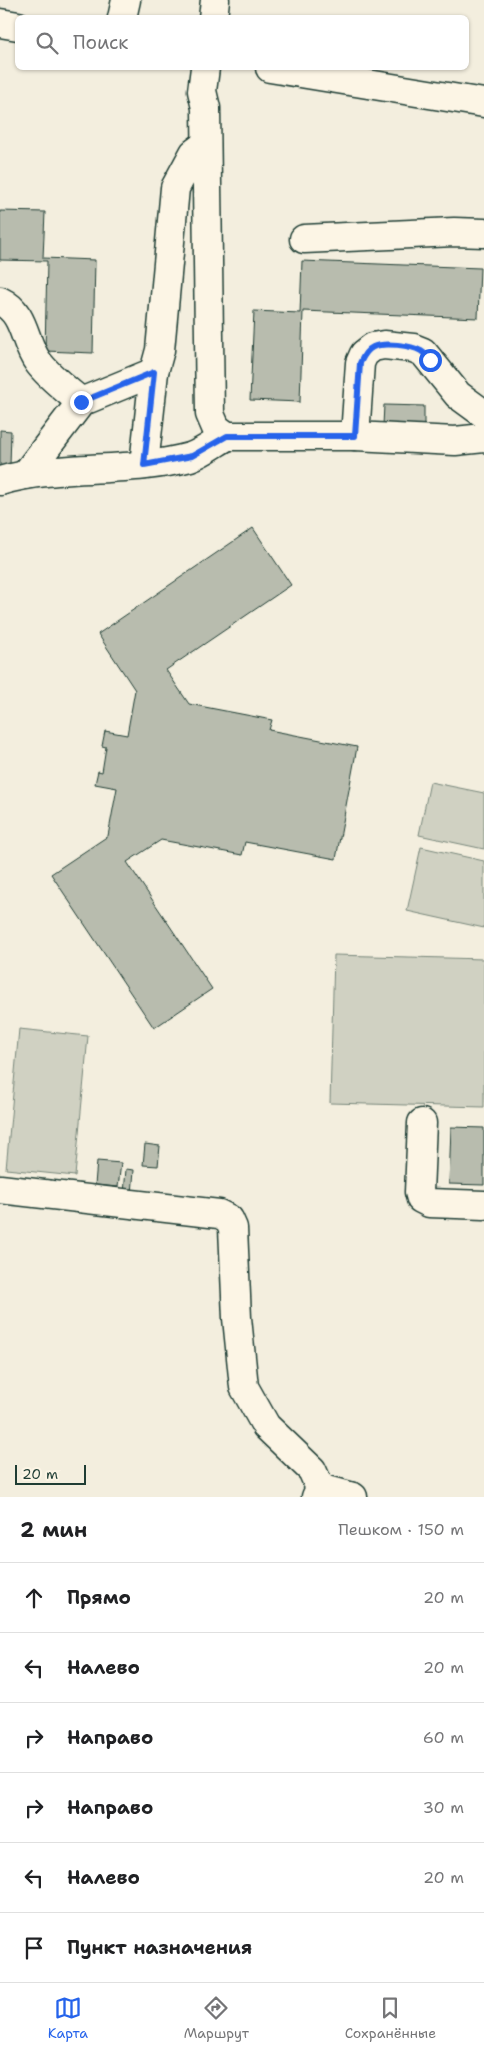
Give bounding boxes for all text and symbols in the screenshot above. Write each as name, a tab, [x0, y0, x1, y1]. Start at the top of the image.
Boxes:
search box	[15, 15, 469, 70]
icon: search	[33, 29, 61, 57]
text: Поиск	[73, 30, 128, 55]
route start	[419, 349, 442, 372]
route end	[70, 391, 93, 414]
scale bar	[15, 1462, 86, 1485]
text: 20 m	[22, 1465, 58, 1483]
text: 2 мин	[20, 1516, 87, 1544]
text: Пешком · 150 m	[338, 1519, 464, 1540]
icon: ahead	[20, 1584, 48, 1612]
text: Прямо	[67, 1585, 131, 1610]
text: 20 m	[423, 1587, 464, 1608]
icon: left	[20, 1654, 48, 1682]
text: Налево	[67, 1655, 140, 1680]
text: 20 m	[423, 1657, 464, 1678]
icon: right	[20, 1724, 48, 1752]
text: Направо	[67, 1725, 153, 1750]
text: 60 m	[423, 1727, 464, 1748]
icon: right	[20, 1794, 48, 1822]
text: Направо	[67, 1795, 153, 1820]
text: 30 m	[423, 1797, 464, 1818]
icon: left	[20, 1864, 48, 1892]
text: Налево	[67, 1865, 140, 1890]
text: 20 m	[423, 1867, 464, 1888]
icon: arrive	[20, 1934, 48, 1962]
text: Пункт назначения	[67, 1935, 252, 1960]
tab: Карта	[48, 1994, 88, 2042]
tab: Маршрут	[184, 1994, 249, 2042]
tab: Сохранённые	[345, 1994, 436, 2042]

